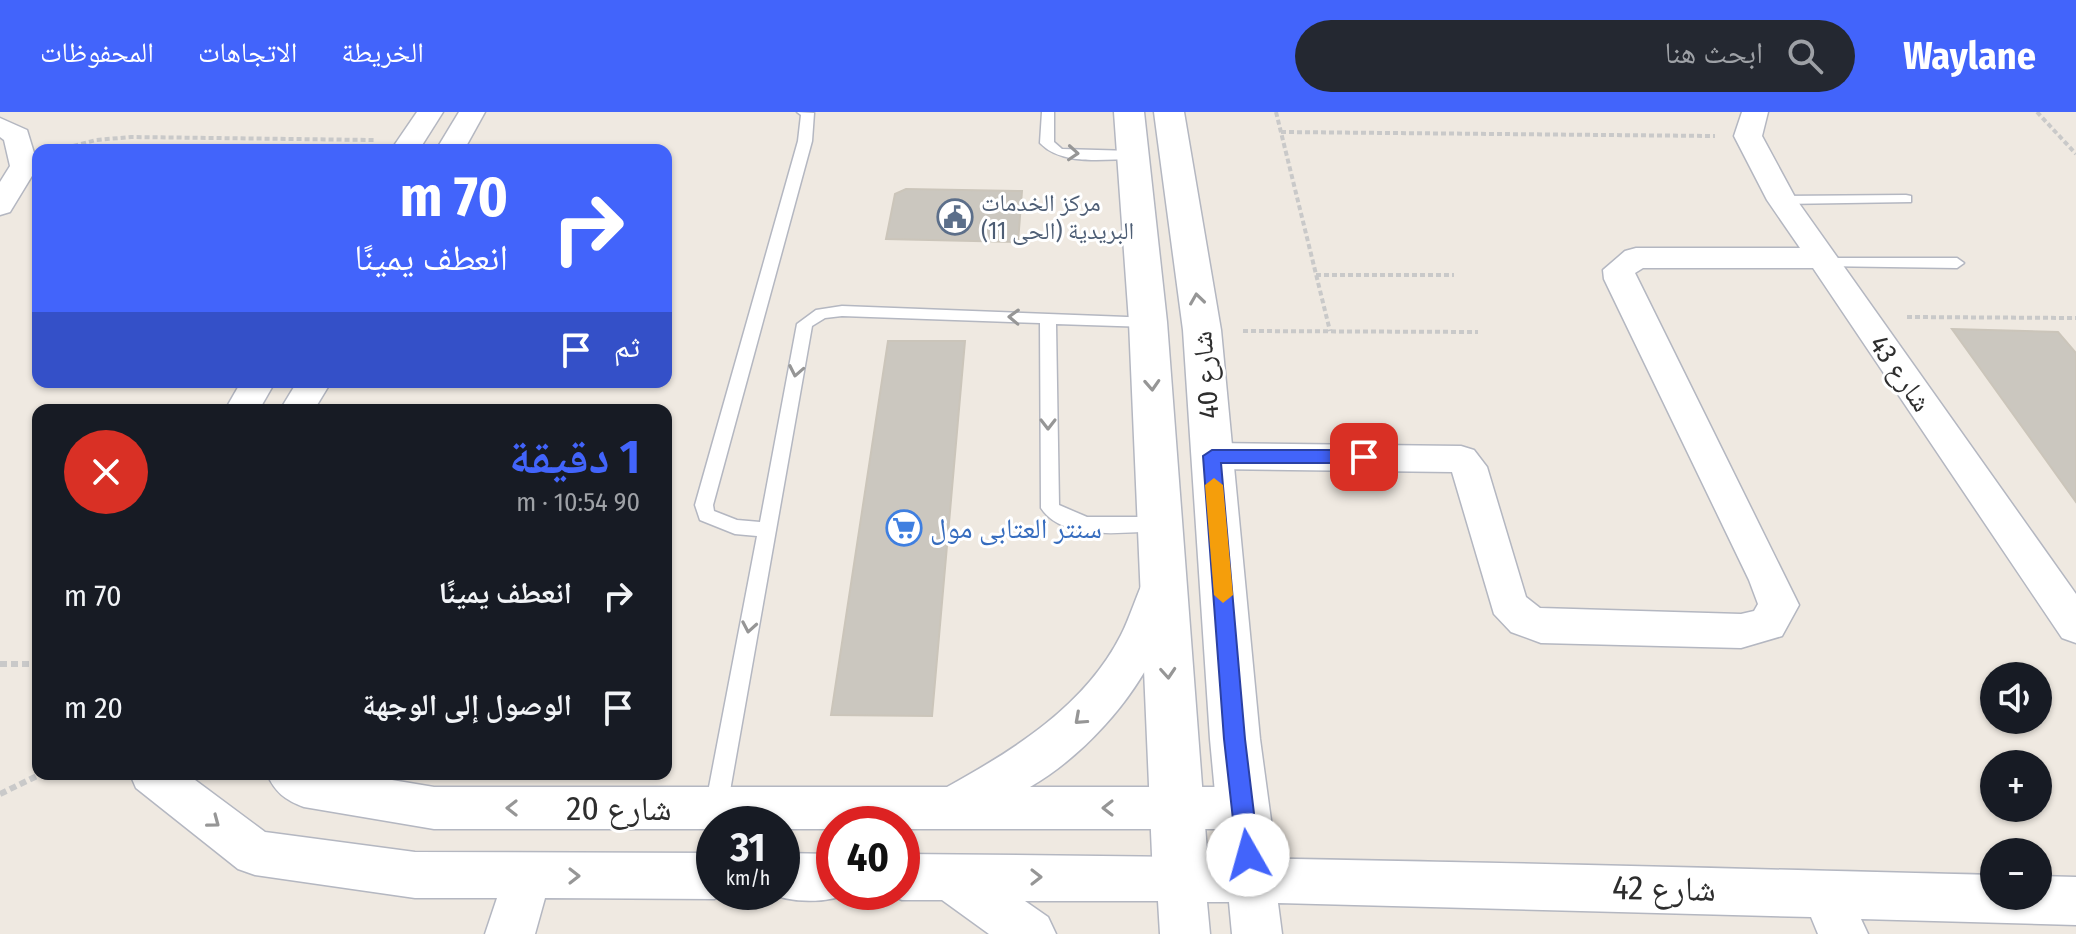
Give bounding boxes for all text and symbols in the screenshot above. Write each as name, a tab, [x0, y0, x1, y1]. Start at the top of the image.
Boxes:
search box	[1295, 20, 1855, 92]
text: Waylane	[1903, 33, 2036, 79]
icon: search	[1783, 34, 1827, 78]
text: ابحث هنا	[1665, 35, 1763, 71]
text: المحفوظات	[40, 36, 154, 69]
text: الاتجاهات	[198, 36, 297, 69]
text: الخريطة	[341, 36, 424, 69]
one-way arrow	[1067, 145, 1079, 162]
text: 70 m	[400, 164, 508, 231]
icon: right	[536, 176, 640, 280]
place label: مركز الخدمات البريدية (الحى 11)	[981, 189, 1134, 245]
public building icon: مركز الخدمات البريدية (الحى 11)	[936, 198, 974, 236]
text: انعطف يمينًا	[354, 236, 508, 280]
one-way arrow	[1189, 292, 1206, 306]
one-way arrow	[1007, 308, 1020, 325]
icon: arrive	[554, 328, 598, 372]
text: ثم	[614, 329, 640, 365]
street label: شارع 43	[1862, 329, 1939, 418]
street label: شارع 40	[1185, 330, 1227, 420]
one-way arrow	[789, 364, 806, 378]
one-way arrow	[1143, 379, 1160, 392]
one-way arrow	[1039, 418, 1057, 431]
pin	[1330, 423, 1398, 491]
text: 1 دقيقة	[509, 428, 640, 486]
button: close	[64, 430, 148, 514]
icon: arrive	[1342, 435, 1386, 479]
text: 90 m · 10:54	[516, 487, 640, 518]
supermarket icon: سنتر العتابى مول	[885, 509, 923, 547]
place label: سنتر العتابى مول	[930, 512, 1102, 546]
icon: right	[596, 574, 640, 618]
text: انعطف يمينًا	[439, 575, 572, 611]
text: 70 m	[64, 578, 122, 614]
one-way arrow	[741, 620, 758, 633]
map controls	[1980, 662, 2052, 910]
button: sound	[1980, 662, 2052, 734]
one-way arrow	[1159, 667, 1176, 680]
icon: arrive	[596, 686, 640, 730]
text: الوصول إلى الوجهة	[362, 687, 572, 723]
text: 20 m	[64, 690, 123, 726]
one-way arrow	[1075, 709, 1090, 724]
button: +	[1980, 750, 2052, 822]
street label: شارع 20	[566, 788, 672, 830]
one-way arrow	[505, 799, 518, 817]
one-way arrow	[1101, 799, 1114, 817]
speed limit sign: 40	[816, 806, 920, 910]
one-way arrow	[205, 812, 220, 826]
position arrow	[1206, 813, 1290, 897]
text: 31	[730, 824, 766, 872]
button: −	[1980, 838, 2052, 910]
text: km/h	[726, 866, 770, 890]
one-way arrow	[568, 867, 581, 885]
street label: شارع 42	[1612, 867, 1716, 911]
one-way arrow	[1030, 868, 1043, 886]

